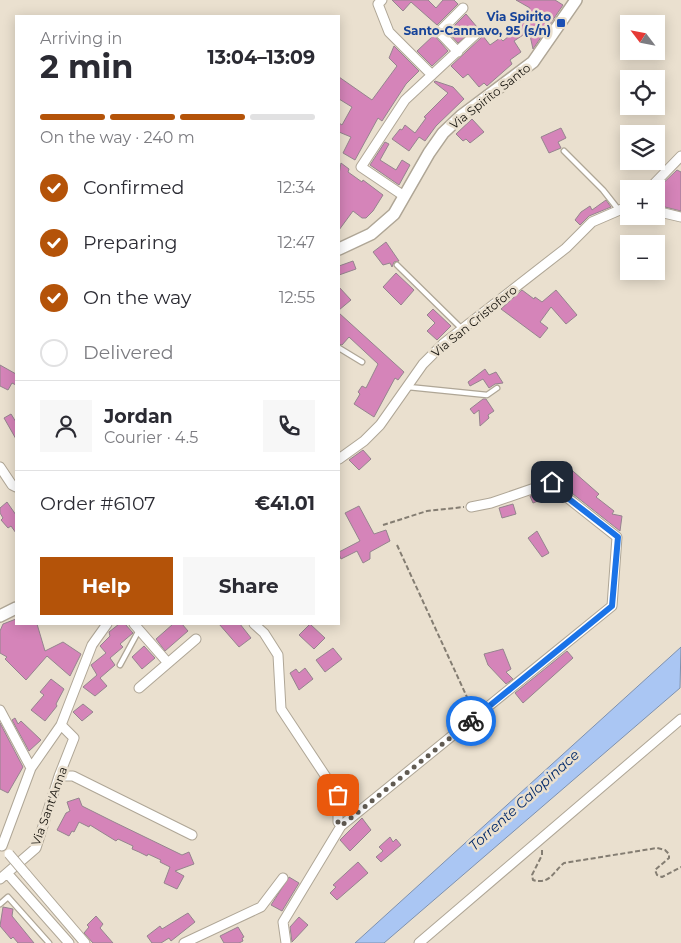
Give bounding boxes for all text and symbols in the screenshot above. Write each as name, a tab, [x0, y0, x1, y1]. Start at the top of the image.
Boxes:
place label: Via Spirito Santo-Cannavo, 95 (s/n)	[403, 9, 551, 38]
north arrow	[620, 15, 665, 60]
map controls	[620, 15, 665, 280]
marker: Via Spirito Santo-Cannavo, 95 (s/n)	[555, 17, 567, 29]
text: Arriving in	[40, 29, 122, 48]
text: 13:04–13:09	[207, 46, 315, 69]
text: 2 min	[40, 47, 133, 86]
street label: Via Spirito Santo	[447, 60, 533, 132]
button: locate	[620, 70, 665, 115]
button: layers	[620, 125, 665, 170]
text: On the way · 240 m	[40, 128, 195, 147]
icon: check	[40, 174, 68, 202]
text: Confirmed	[83, 176, 184, 199]
text: 12:34	[277, 178, 315, 197]
button: +	[620, 180, 665, 225]
icon: check	[40, 229, 68, 257]
text: Preparing	[83, 231, 178, 254]
text: 12:47	[278, 233, 315, 252]
button: −	[620, 235, 665, 280]
street label: Via San Cristoforo	[428, 282, 520, 360]
icon: check	[40, 284, 68, 312]
text: On the way	[83, 286, 191, 309]
text: 12:55	[279, 288, 315, 307]
text: Delivered	[83, 341, 174, 364]
button: person	[40, 400, 92, 452]
button: phone	[263, 400, 315, 452]
text: Jordan	[104, 405, 173, 428]
text: Courier · 4.5	[104, 428, 198, 447]
pin	[531, 461, 573, 503]
icon: home	[538, 468, 566, 496]
text: Order #6107	[40, 492, 156, 515]
text: €41.01	[255, 492, 315, 515]
button: Help	[40, 557, 173, 615]
button: Share	[183, 557, 315, 615]
courier	[446, 696, 496, 746]
icon: bike	[457, 707, 485, 735]
water label: Torrente Calopinace	[465, 746, 583, 854]
street label: Via Sant'Anna	[28, 764, 70, 848]
pin	[317, 774, 359, 816]
icon: bag	[324, 781, 352, 809]

